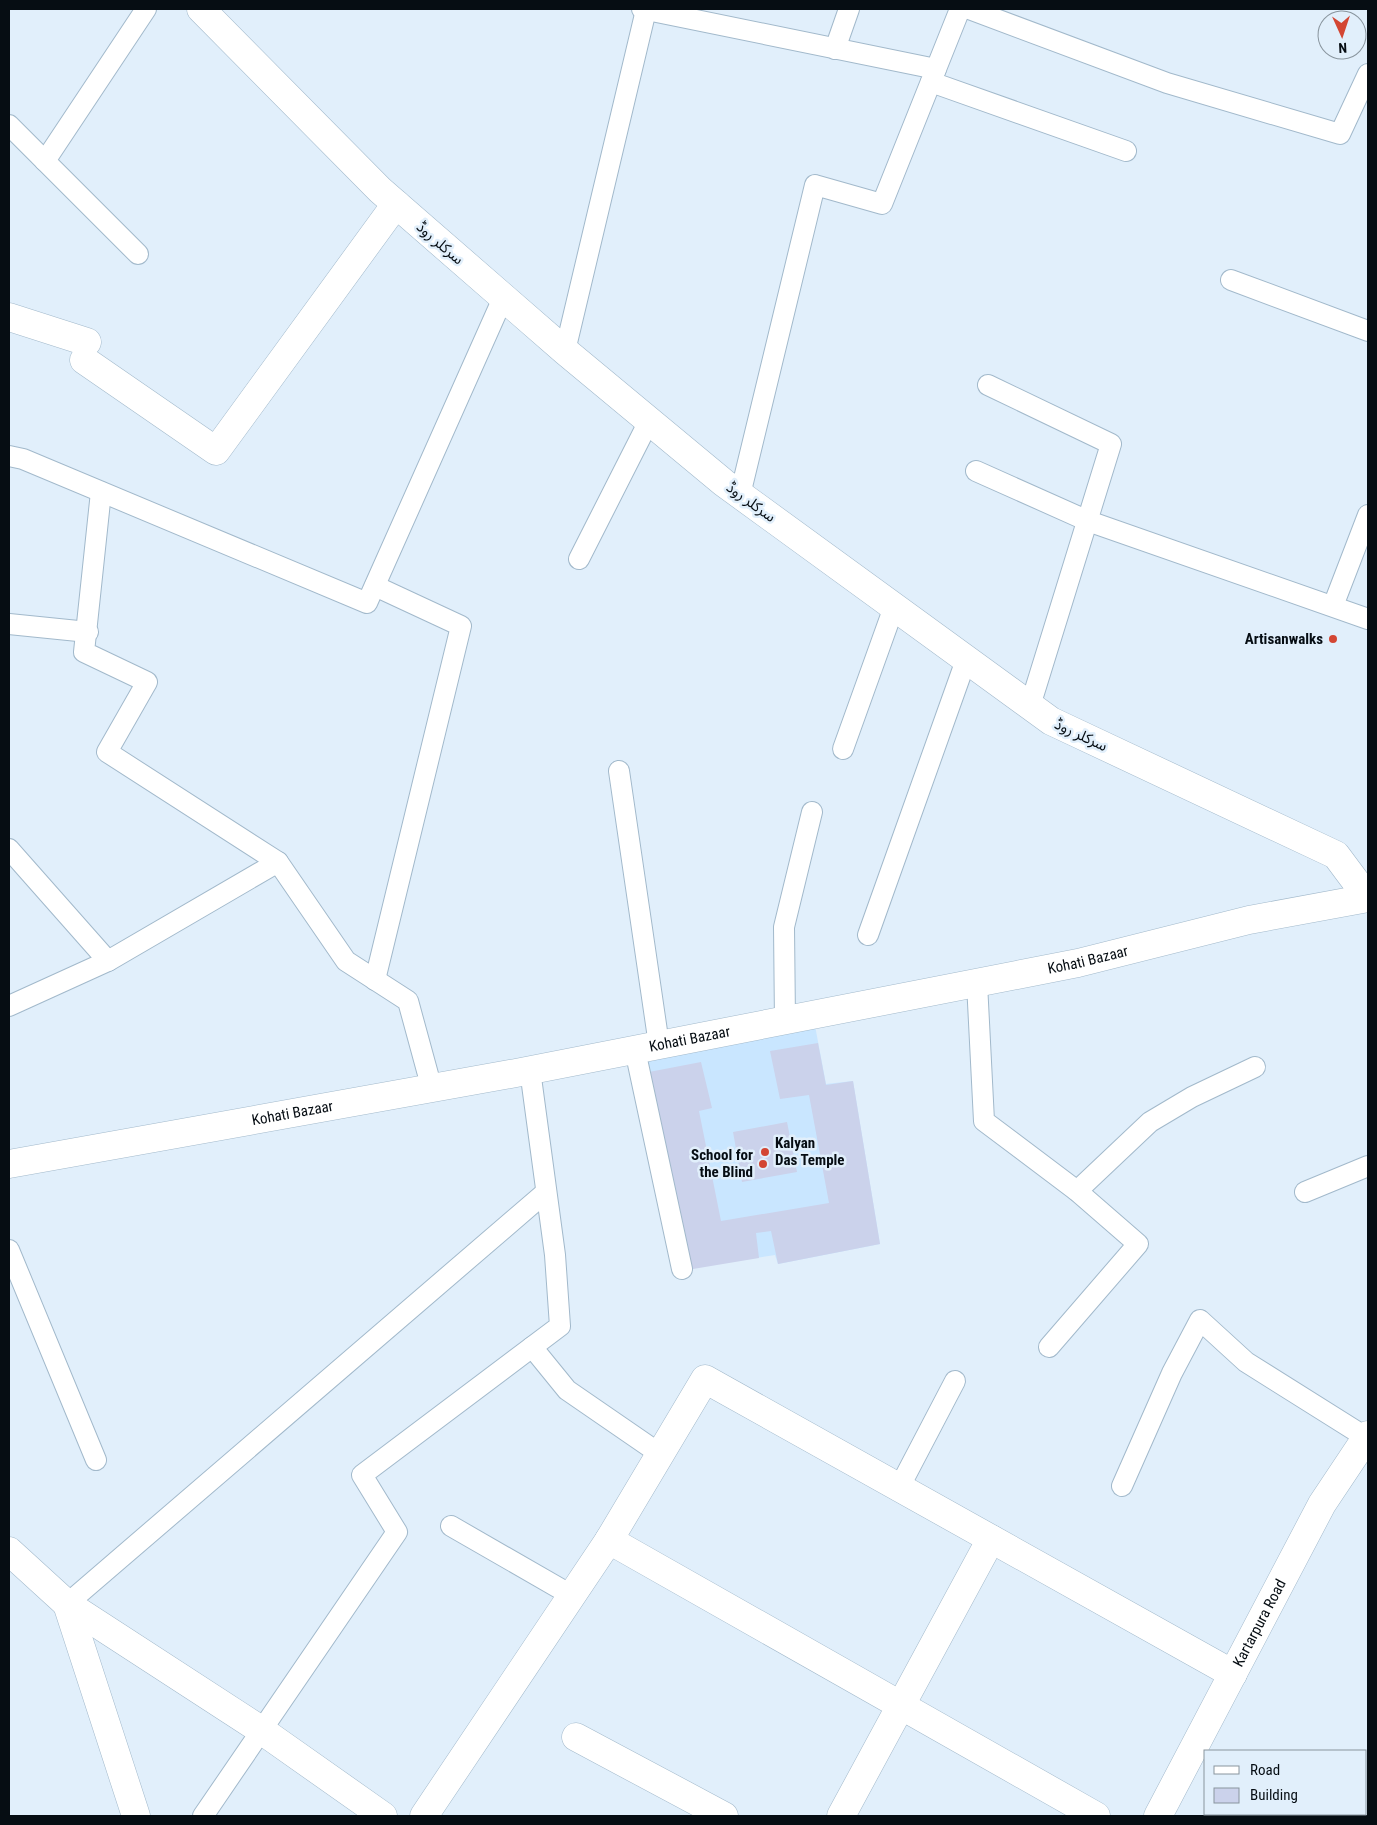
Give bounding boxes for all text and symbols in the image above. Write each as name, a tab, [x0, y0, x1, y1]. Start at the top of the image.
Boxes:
north arrow	[1317, 10, 1367, 60]
text: N	[1338, 40, 1347, 56]
street label: سرکلر روڈ	[413, 218, 467, 268]
street label: سرکلر روڈ	[723, 478, 779, 526]
place label: Artisanwalks	[1245, 630, 1323, 648]
marker: Artisanwalks	[1327, 633, 1339, 645]
street label: سرکلر روڈ	[1052, 715, 1111, 755]
street label: Kohati Bazaar	[1046, 942, 1130, 978]
street label: Kohati Bazaar	[648, 1022, 732, 1056]
street label: Kohati Bazaar	[250, 1097, 335, 1129]
place label: Kalyan Das Temple	[775, 1134, 845, 1169]
place label: School for the Blind	[691, 1146, 753, 1181]
marker: Kalyan Das Temple	[759, 1146, 771, 1158]
marker: School for the Blind	[757, 1158, 769, 1170]
street label: Kartarpura Road	[1229, 1576, 1290, 1670]
legend	[1204, 1750, 1367, 1815]
text: Road	[1250, 1761, 1280, 1779]
text: Building	[1250, 1786, 1298, 1804]

